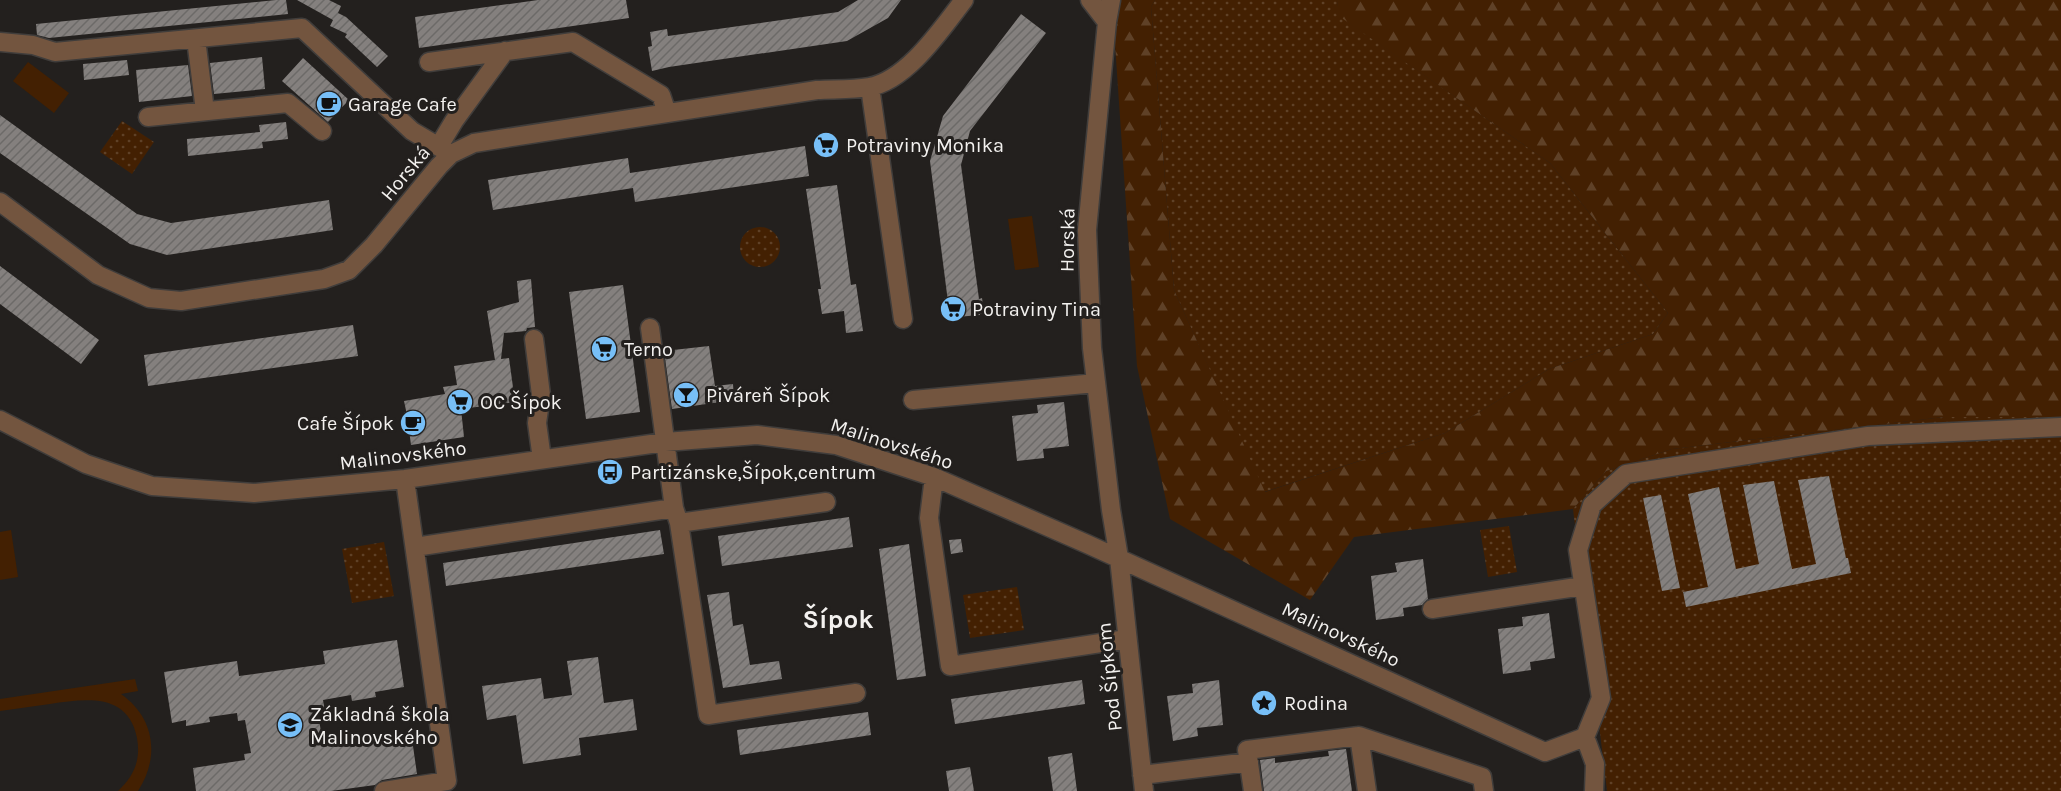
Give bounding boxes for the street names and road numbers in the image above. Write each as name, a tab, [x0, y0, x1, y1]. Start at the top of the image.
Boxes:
street label: Horská	[376, 141, 435, 205]
street label: Horská	[1055, 208, 1080, 272]
street label: Malinovského	[828, 413, 956, 474]
street label: Malinovského	[338, 436, 468, 475]
street label: Malinovského	[1278, 597, 1403, 672]
street label: Pod Šípkom	[1091, 621, 1127, 733]

